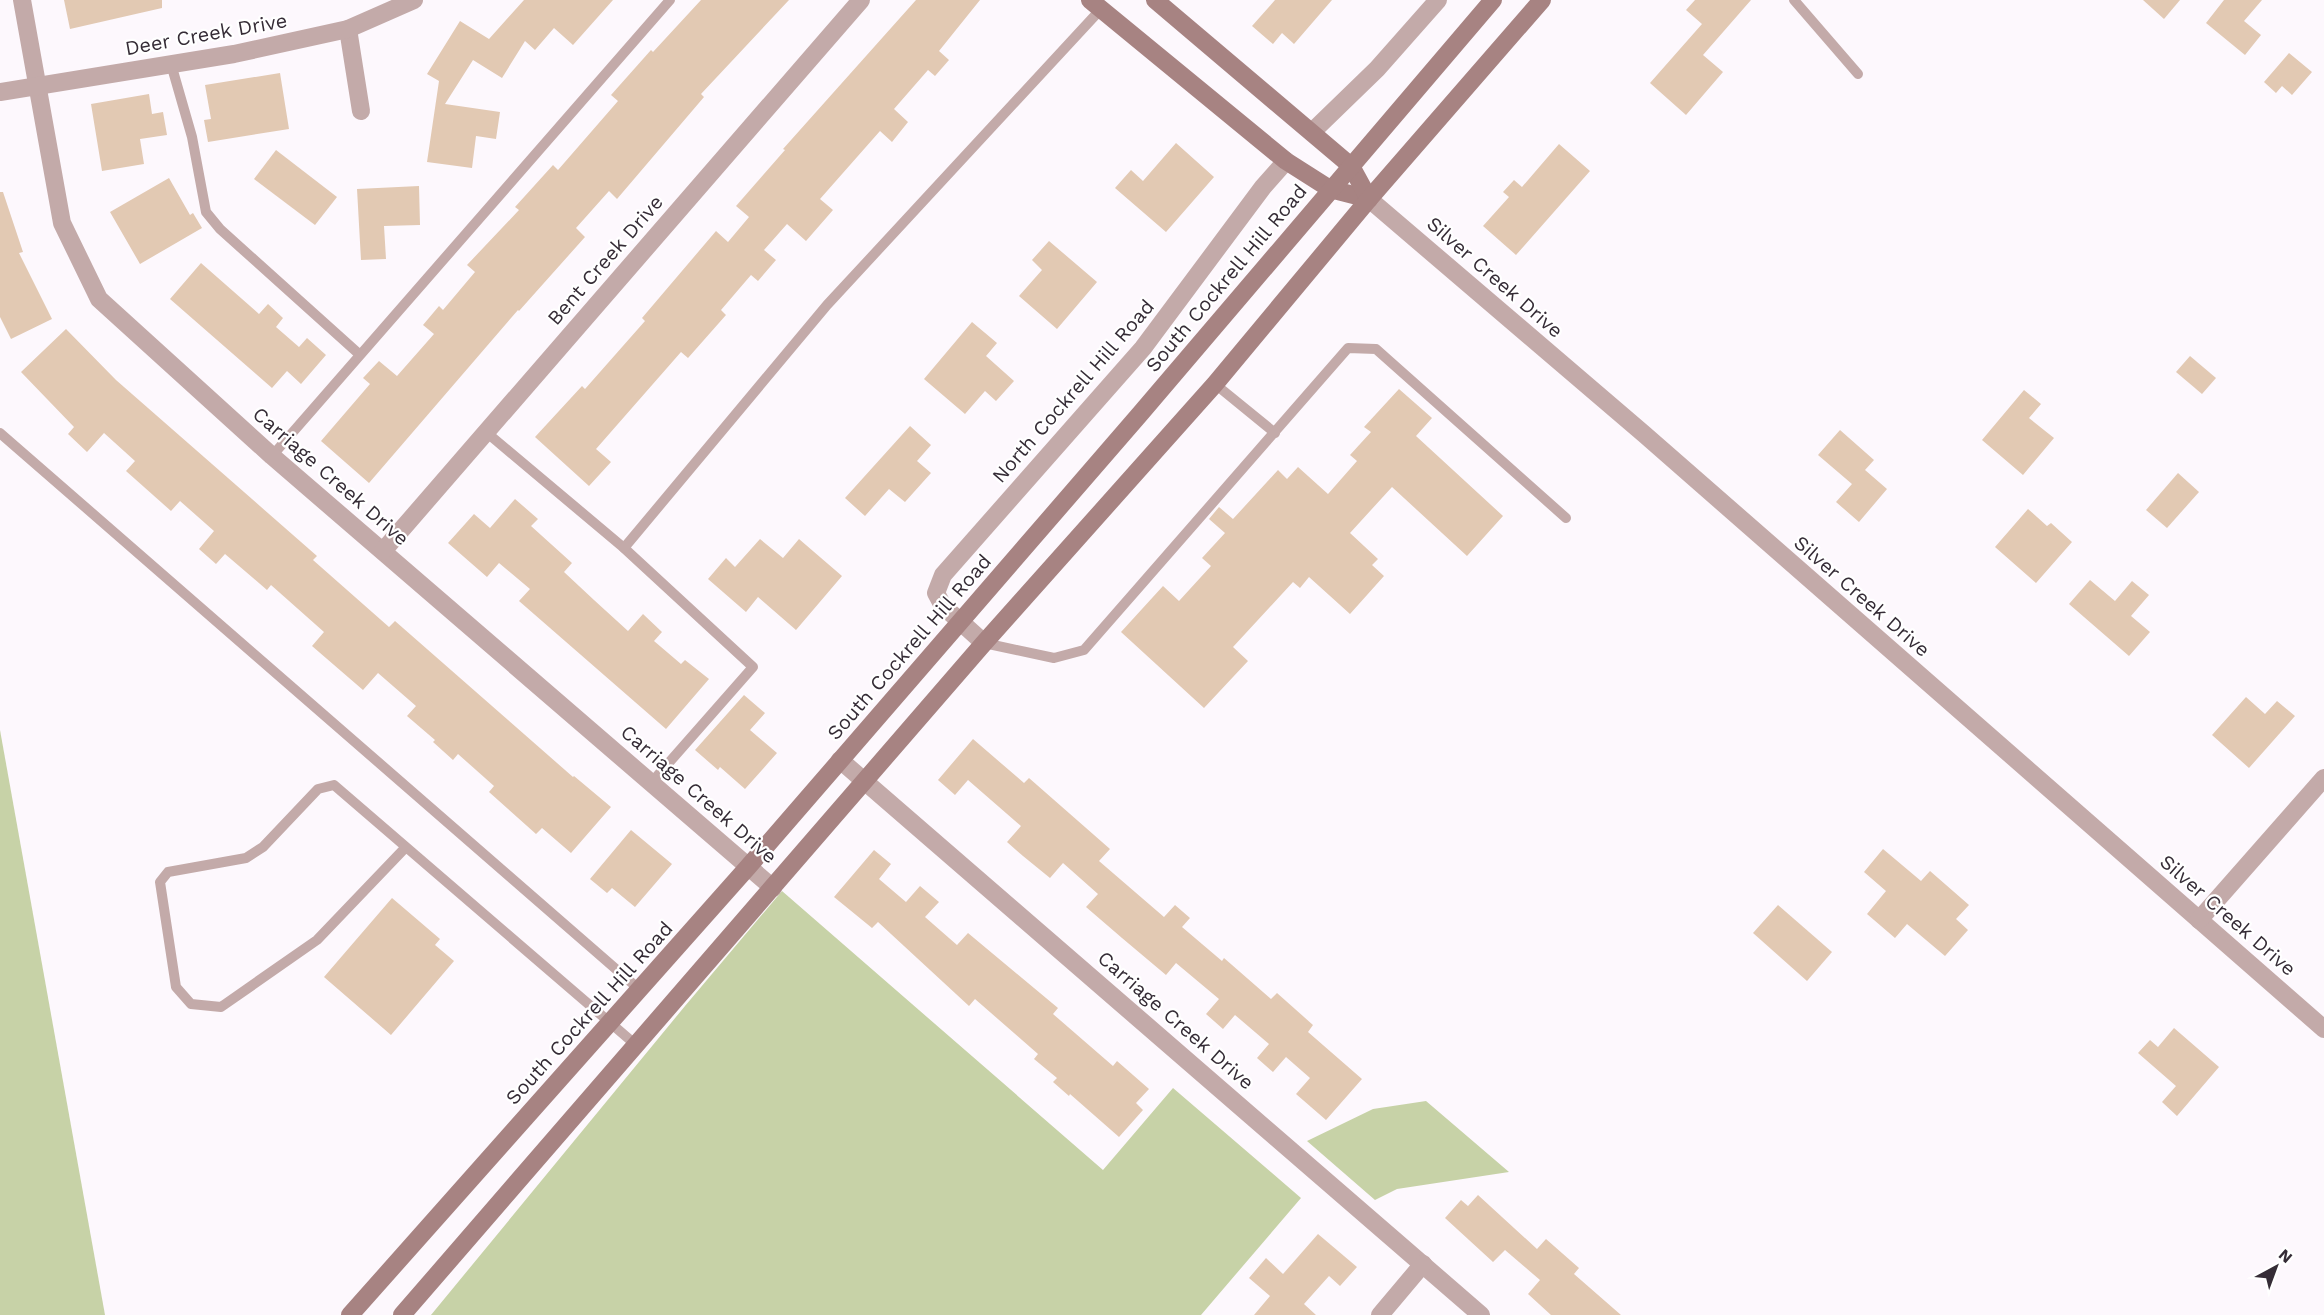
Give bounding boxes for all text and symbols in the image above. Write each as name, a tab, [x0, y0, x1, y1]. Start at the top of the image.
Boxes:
street label: Deer Creek Drive	[123, 8, 289, 60]
street label: South Cockrell Hill Road	[1140, 179, 1312, 377]
street label: Bent Creek Drive	[542, 190, 668, 330]
street label: Silver Creek Drive	[1422, 211, 1568, 343]
street label: North Cockrell Hill Road	[987, 295, 1159, 487]
street label: Carriage Creek Drive	[248, 402, 414, 550]
street label: Silver Creek Drive	[1789, 530, 1935, 662]
street label: South Cockrell Hill Road	[822, 549, 996, 745]
street label: Carriage Creek Drive	[616, 720, 782, 868]
street label: Silver Creek Drive	[2155, 849, 2301, 981]
street label: South Cockrell Hill Road	[500, 917, 678, 1109]
street label: Carriage Creek Drive	[1093, 946, 1259, 1094]
north arrow	[2246, 1237, 2306, 1297]
text: N	[2275, 1245, 2296, 1267]

